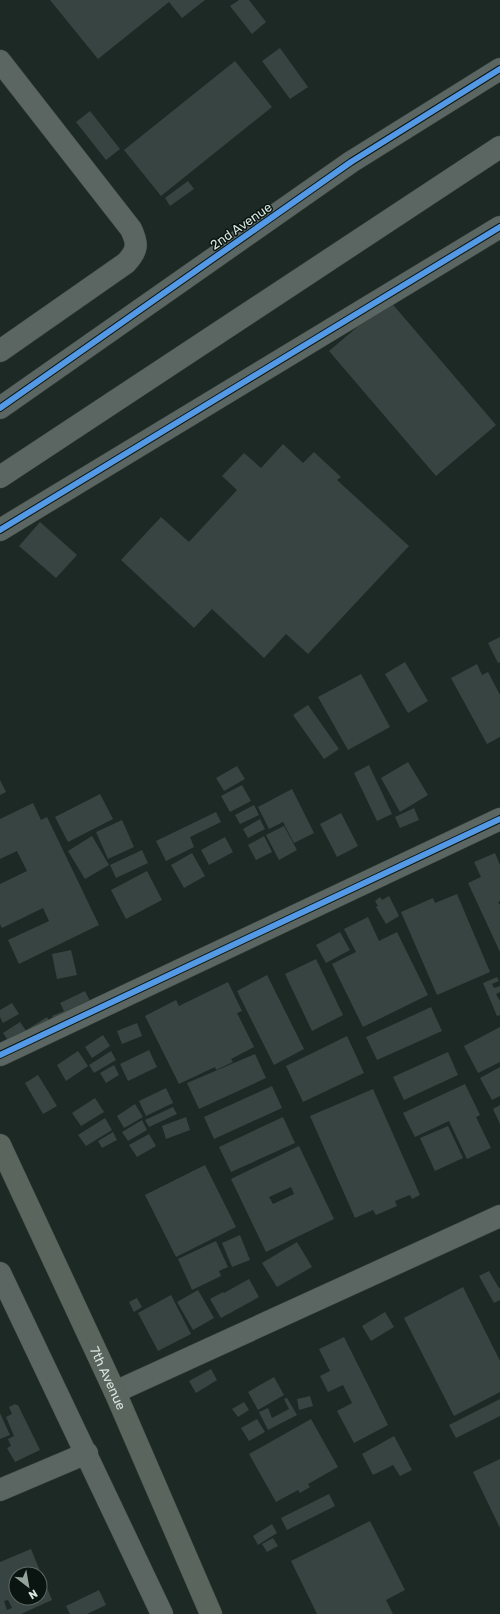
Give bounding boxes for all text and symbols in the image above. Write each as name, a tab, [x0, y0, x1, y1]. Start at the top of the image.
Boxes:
street label: 2nd Avenue	[207, 199, 275, 253]
street label: 7th Avenue	[87, 1344, 129, 1412]
north arrow	[8, 1566, 48, 1606]
text: N	[26, 1587, 40, 1602]

